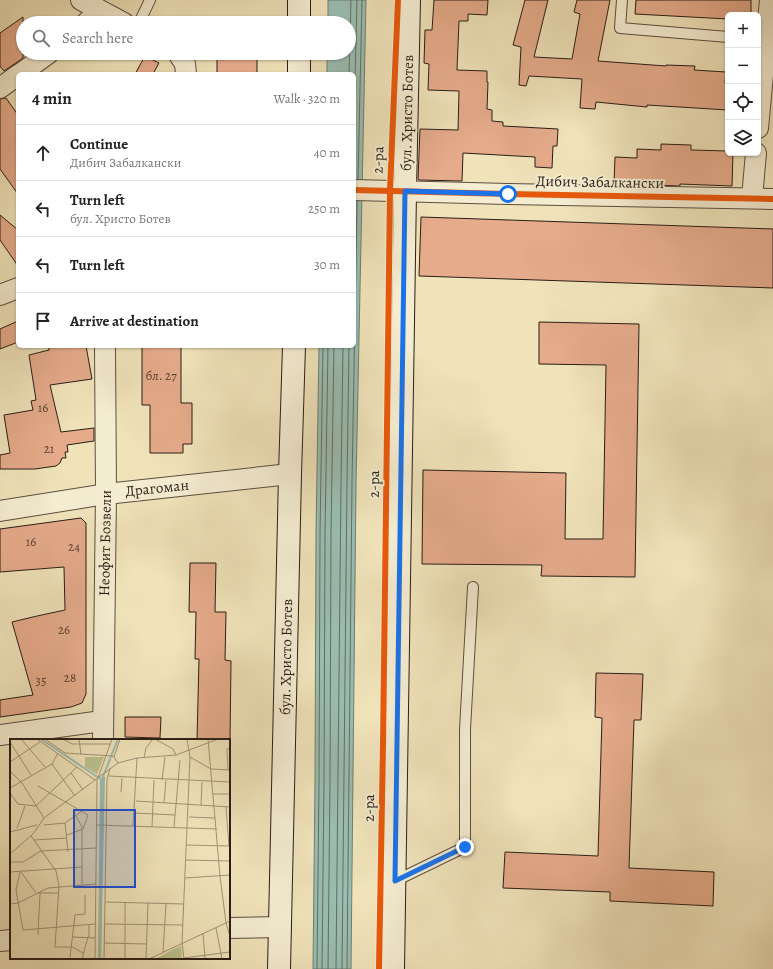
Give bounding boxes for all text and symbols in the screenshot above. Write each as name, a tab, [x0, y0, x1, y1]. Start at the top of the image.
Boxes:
map controls	[725, 12, 761, 156]
button: +	[725, 12, 761, 48]
search box	[16, 16, 356, 60]
icon: search	[30, 27, 52, 49]
text: Search here	[62, 28, 133, 48]
button: −	[725, 48, 761, 84]
street label: бул. Христо Ботев	[396, 55, 418, 171]
button: locate	[725, 84, 761, 120]
text: 4 min	[32, 87, 72, 110]
text: Walk · 320 m	[274, 90, 340, 107]
button: layers	[725, 120, 761, 156]
text: Continue	[70, 134, 128, 154]
icon: ahead	[32, 142, 54, 164]
text: 40 m	[314, 144, 340, 161]
street label: 2-ра	[368, 146, 388, 174]
text: Дибич Забалкански	[70, 154, 181, 171]
street label: Дибич Забалкански	[536, 171, 665, 193]
route start	[499, 185, 517, 203]
text: Turn left	[70, 190, 125, 210]
icon: left	[32, 198, 54, 220]
text: 250 m	[308, 200, 340, 217]
text: бул. Христо Ботев	[70, 210, 171, 227]
icon: left	[32, 254, 54, 276]
text: Turn left	[70, 255, 125, 275]
text: 30 m	[314, 256, 340, 273]
icon: arrive	[32, 310, 54, 332]
text: Arrive at destination	[70, 311, 199, 331]
house number: бл. 27	[145, 367, 177, 384]
house number: 16	[38, 399, 48, 416]
house number: 21	[44, 440, 55, 457]
street label: 2-ра	[364, 470, 384, 498]
street label: Драгоман	[124, 475, 190, 501]
street label: Неофит Бозвели	[94, 490, 116, 596]
house number: 16	[26, 533, 36, 550]
house number: 24	[68, 538, 80, 555]
street label: бул. Христо Ботев	[275, 599, 297, 715]
house number: 26	[58, 621, 70, 638]
house number: 28	[64, 669, 76, 686]
house number: 35	[36, 672, 47, 689]
inset map	[10, 739, 230, 959]
street label: 2-ра	[359, 794, 379, 822]
route end	[456, 838, 474, 856]

